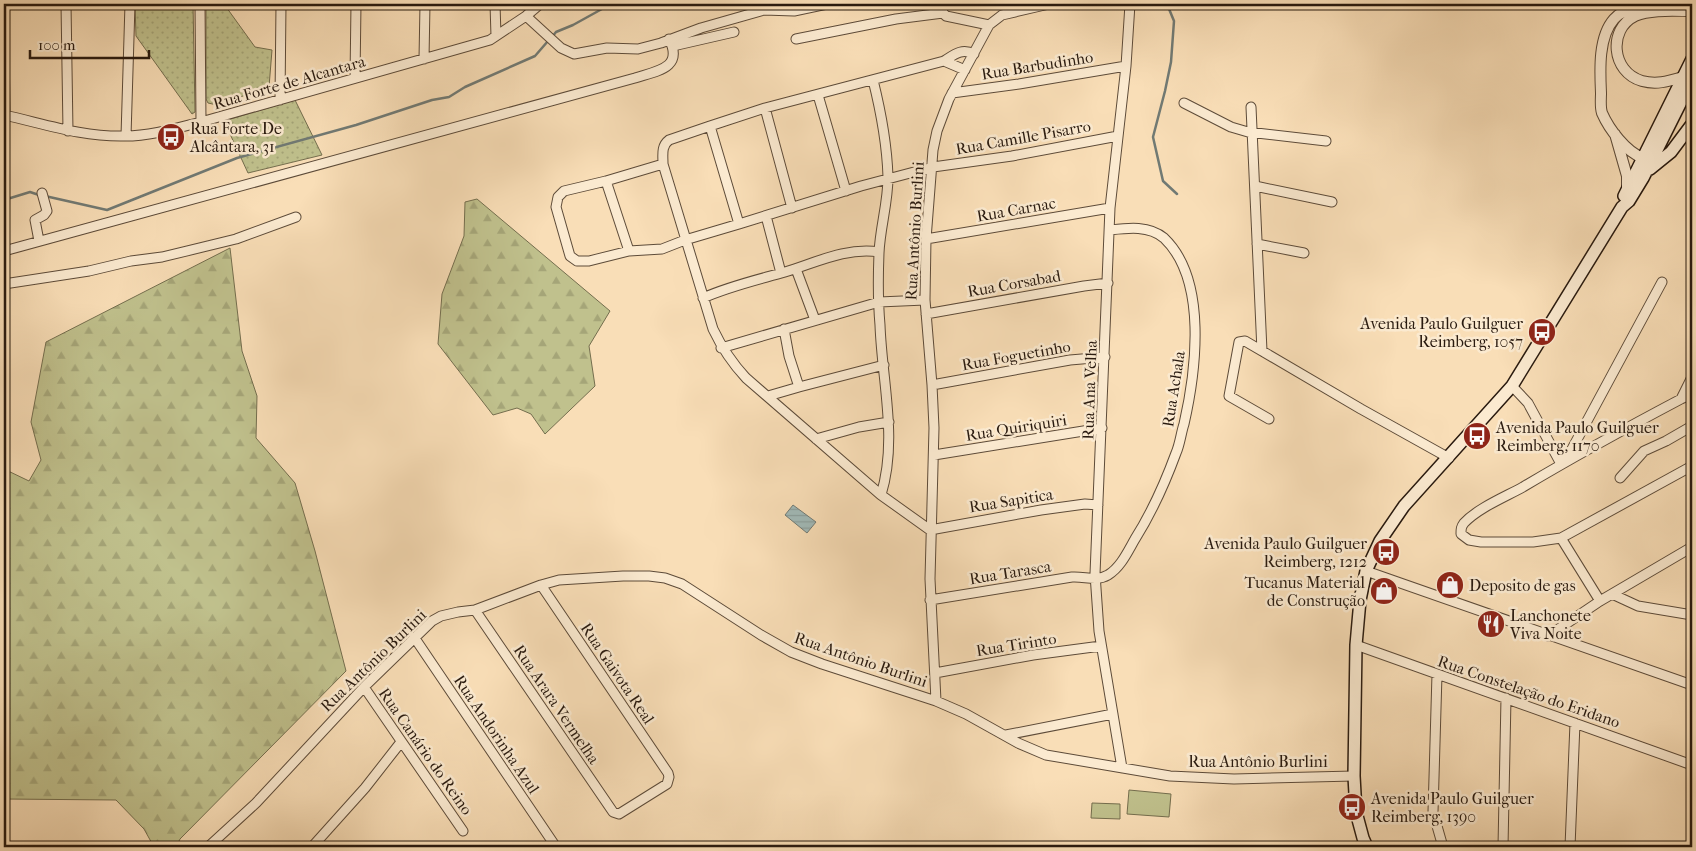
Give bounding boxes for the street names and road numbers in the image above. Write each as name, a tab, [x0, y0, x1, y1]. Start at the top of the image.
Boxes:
street label: Rua Barbudinho	[980, 47, 1094, 84]
street label: Rua Forte de Alcantara	[211, 51, 368, 113]
street label: Rua Camille Pisarro	[954, 116, 1092, 159]
street label: Rua Antônio Burlini	[901, 161, 928, 301]
street label: Rua Carnac	[975, 193, 1057, 226]
street label: Rua Corsabad	[966, 266, 1063, 301]
street label: Rua Foguetinho	[960, 337, 1072, 374]
street label: Rua Ana Velha	[1078, 339, 1101, 440]
street label: Rua Achala	[1158, 349, 1189, 428]
street label: Rua Quiriquiri	[964, 410, 1068, 445]
street label: Rua Sapitica	[968, 484, 1055, 517]
street label: Rua Tarasca	[968, 557, 1053, 588]
street label: Rua Antônio Burlini	[317, 605, 430, 716]
street label: Rua Gaivota Real	[577, 619, 659, 728]
street label: Rua Antônio Burlini	[792, 628, 930, 691]
street label: Rua Tirinto	[975, 629, 1058, 660]
street label: Rua Arara Vermelha	[510, 641, 604, 768]
street label: Rua Constelação do Eridano	[1435, 651, 1622, 732]
street label: Rua Andorinha Azul	[450, 671, 544, 798]
street label: Rua Canário do Reino	[375, 684, 477, 818]
street label: Rua Antônio Burlini	[1188, 752, 1328, 771]

